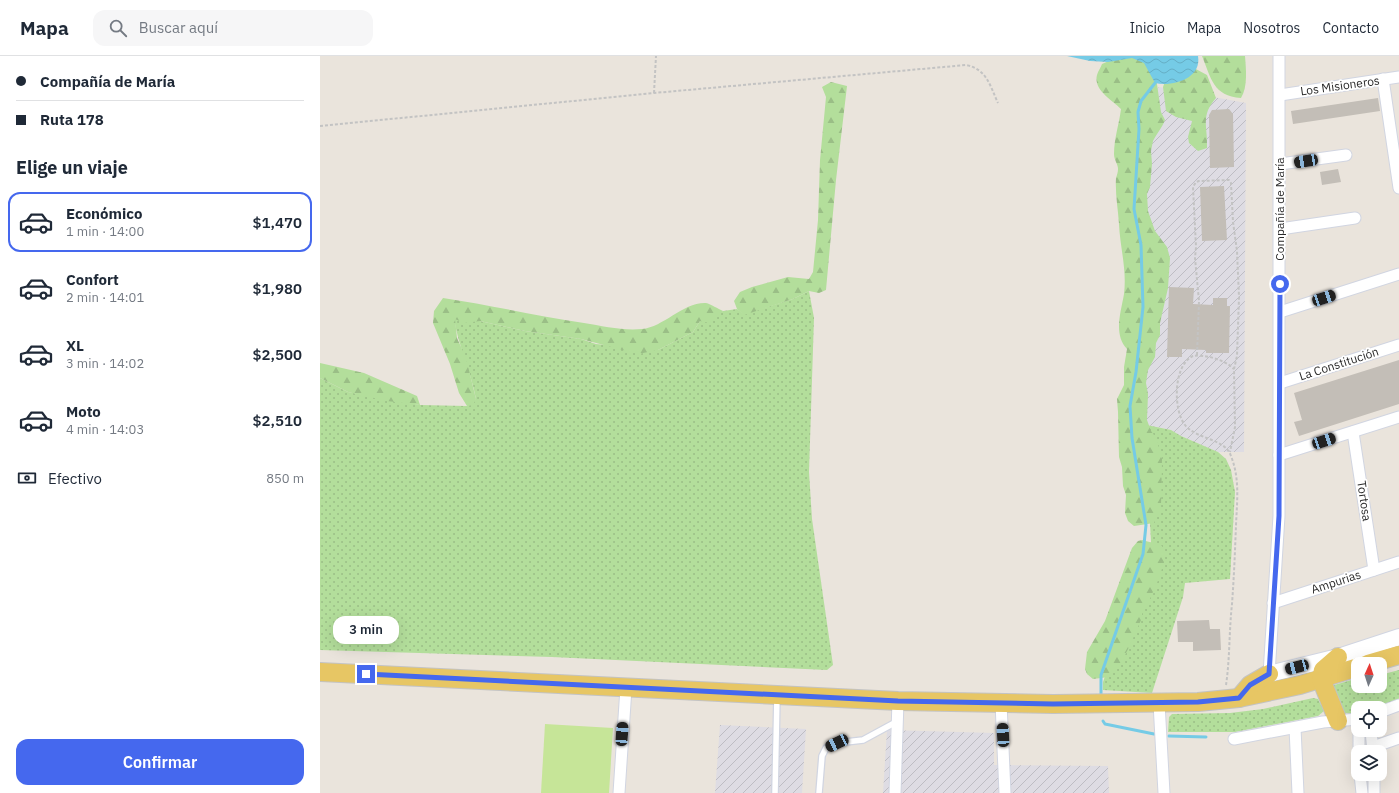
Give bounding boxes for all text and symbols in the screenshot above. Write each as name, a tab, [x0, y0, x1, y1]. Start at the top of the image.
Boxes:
search box	[93, 10, 373, 46]
text: Mapa	[20, 16, 69, 40]
icon: search	[107, 17, 129, 39]
text: Buscar aquí	[139, 18, 218, 37]
text: Inicio	[1129, 19, 1165, 37]
text: Mapa	[1187, 19, 1221, 37]
text: Nosotros	[1243, 19, 1300, 37]
text: Contacto	[1322, 19, 1379, 37]
text: Compañía de María	[40, 72, 175, 91]
street label: Los Misioneros	[1299, 72, 1381, 98]
text: Ruta 178	[40, 110, 104, 129]
car	[1293, 153, 1319, 169]
text: Elige un viaje	[16, 156, 128, 179]
street label: Compañía de María	[1272, 157, 1287, 261]
icon: car	[18, 204, 54, 240]
text: Económico	[66, 204, 142, 223]
text: $1,470	[253, 213, 302, 232]
text: 1 min · 14:00	[66, 223, 144, 240]
icon: car	[18, 270, 54, 306]
text: Confort	[66, 270, 119, 289]
route start	[1271, 275, 1289, 293]
text: $1,980	[253, 279, 302, 298]
text: 2 min · 14:01	[66, 289, 144, 306]
car	[1311, 289, 1337, 307]
icon: car	[18, 336, 54, 372]
text: XL	[66, 336, 84, 355]
street label: La Constitución	[1297, 344, 1381, 383]
text: $2,500	[253, 345, 302, 364]
text: 3 min · 14:02	[66, 355, 144, 372]
icon: car	[18, 402, 54, 438]
text: Moto	[66, 402, 101, 421]
text: $2,510	[253, 411, 302, 430]
text: 4 min · 14:03	[66, 421, 144, 438]
car	[1311, 432, 1337, 450]
icon: cash	[16, 467, 38, 489]
text: Efectivo	[48, 469, 102, 488]
text: 850 m	[266, 470, 304, 487]
street label: Tortosa	[1354, 480, 1375, 523]
street label: Ampurias	[1309, 566, 1363, 597]
callout: 3 min	[333, 616, 399, 644]
text: 3 min	[349, 621, 383, 638]
north arrow	[1351, 657, 1387, 693]
map controls	[1351, 657, 1387, 781]
car	[1284, 658, 1310, 676]
route end	[357, 665, 375, 683]
button: locate	[1351, 701, 1387, 737]
car	[615, 722, 629, 746]
car	[996, 723, 1010, 747]
car	[824, 732, 850, 754]
button: Confirmar	[16, 739, 304, 785]
button: layers	[1351, 745, 1387, 781]

